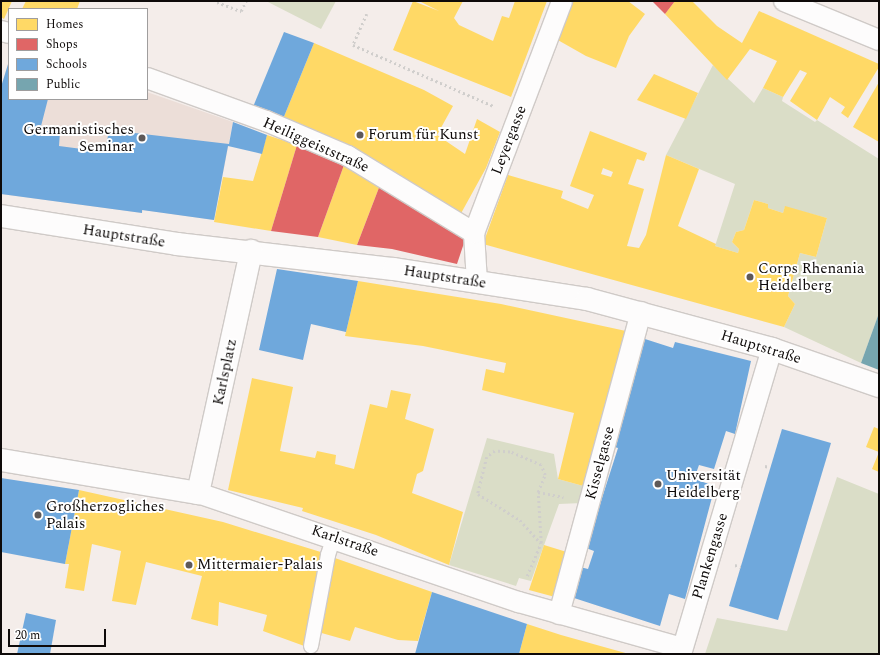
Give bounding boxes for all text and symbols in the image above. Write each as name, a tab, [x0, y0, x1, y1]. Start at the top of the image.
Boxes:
legend	[8, 8, 148, 100]
text: Homes	[46, 15, 84, 34]
text: Shops	[46, 35, 78, 54]
text: Schools	[46, 55, 87, 74]
text: Public	[46, 75, 80, 94]
street label: Leyergasse	[488, 103, 530, 177]
street label: Heiliggeiststraße	[260, 114, 372, 176]
place label: Germanistisches Seminar	[23, 120, 134, 155]
place label: Forum für Kunst	[368, 126, 478, 144]
marker: Forum für Kunst	[355, 130, 365, 140]
marker: Germanistisches Seminar	[137, 133, 147, 143]
street label: Hauptstraße	[81, 221, 167, 251]
place label: Corps Rhenania Heidelberg	[758, 259, 864, 294]
street label: Hauptstraße	[402, 262, 488, 292]
marker: Corps Rhenania Heidelberg	[745, 272, 755, 282]
street label: Hauptstraße	[719, 326, 803, 368]
street label: Karlsplatz	[209, 337, 241, 407]
street label: Kisselgasse	[582, 424, 618, 502]
place label: Universität Heidelberg	[666, 466, 741, 501]
marker: Universität Heidelberg	[653, 479, 663, 489]
place label: Großherzogliches Palais	[46, 497, 165, 532]
marker: Großherzogliches Palais	[33, 510, 43, 520]
street label: Plankengasse	[688, 511, 732, 601]
street label: Karlstraße	[309, 521, 381, 561]
place label: Mittermaier-Palais	[197, 556, 323, 574]
marker: Mittermaier-Palais	[184, 560, 194, 570]
scale bar	[10, 621, 108, 647]
text: 20 m	[15, 626, 40, 645]

